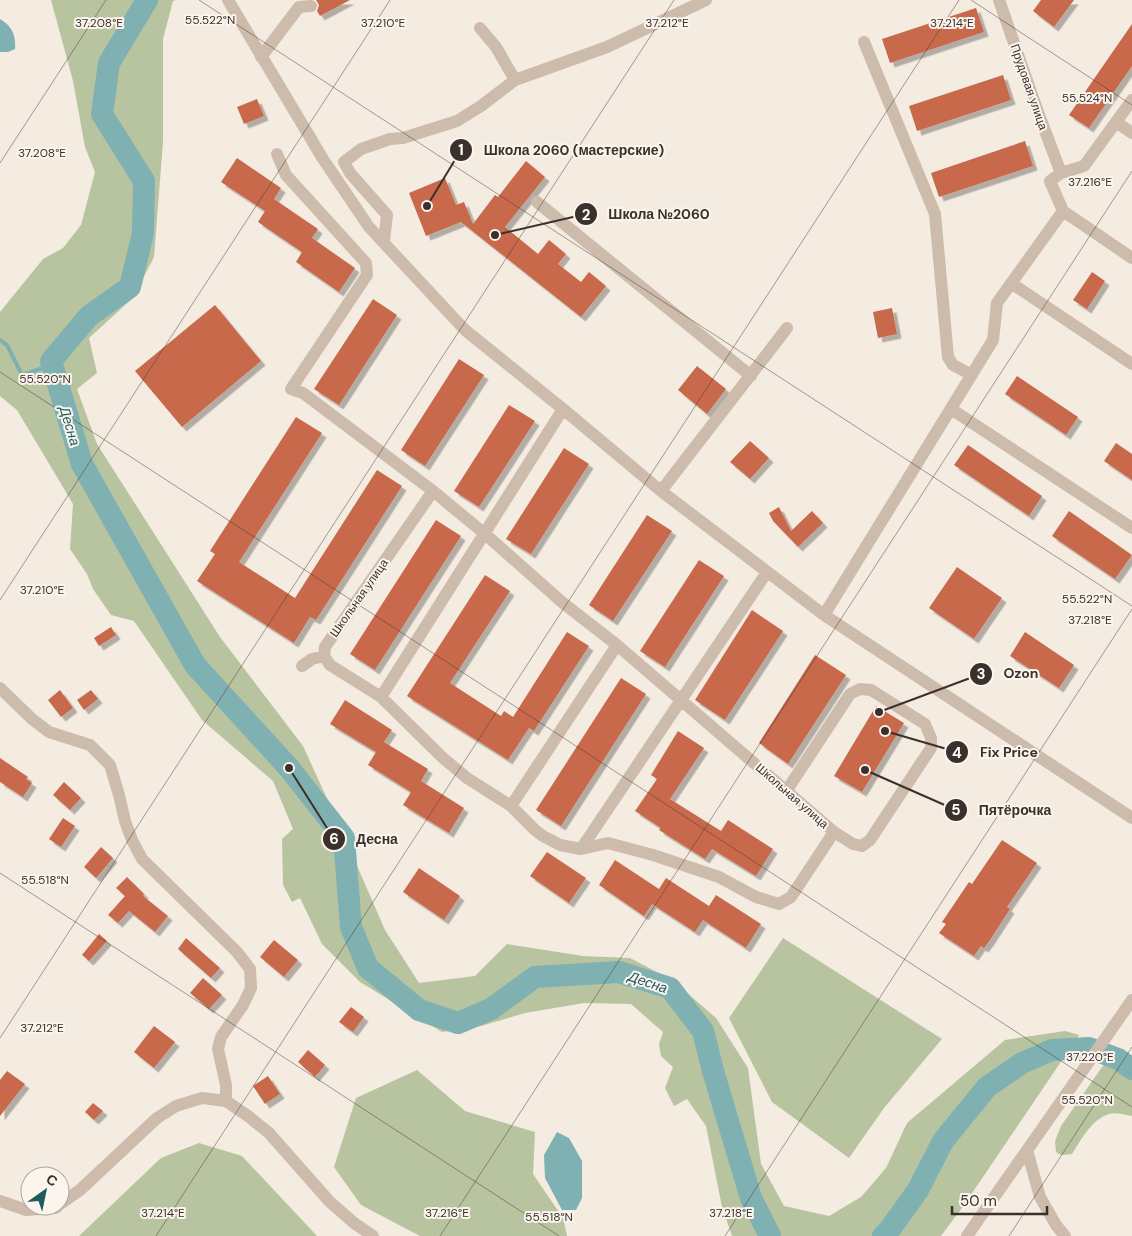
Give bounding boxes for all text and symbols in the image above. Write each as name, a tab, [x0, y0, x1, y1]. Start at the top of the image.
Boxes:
text: 55.522°N	[185, 12, 235, 28]
text: 37.208°E	[75, 15, 123, 31]
text: 37.210°E	[361, 15, 406, 31]
text: 37.212°E	[645, 15, 689, 31]
text: 37.214°E	[930, 15, 974, 31]
street label: Прудовая улица	[1007, 42, 1051, 132]
text: 55.524°N	[1062, 90, 1112, 106]
callout: Школа 2060 (мастерские)	[449, 136, 674, 165]
text: 1	[458, 140, 464, 160]
text: Школа 2060 (мастерские)	[484, 141, 665, 159]
text: 37.208°E	[18, 145, 66, 161]
text: 37.216°E	[1068, 174, 1112, 190]
callout: Школа №2060	[574, 200, 720, 229]
text: 2	[582, 205, 591, 225]
text: Школа №2060	[608, 205, 710, 223]
text: 55.520°N	[19, 371, 71, 387]
water label: Десна	[55, 402, 85, 448]
street label: Школьная улица	[326, 555, 392, 640]
text: 37.210°E	[20, 582, 65, 598]
text: 55.522°N	[1062, 591, 1112, 607]
text: 37.218°E	[1068, 612, 1112, 628]
callout: Ozon	[968, 659, 1048, 688]
text: 3	[976, 664, 986, 684]
text: Ozon	[1003, 664, 1039, 682]
callout: Fix Price	[945, 738, 1048, 767]
text: 4	[952, 743, 962, 763]
text: Fix Price	[980, 743, 1038, 761]
street label: Школьная улица	[752, 760, 832, 832]
callout: Пятёрочка	[944, 796, 1061, 825]
text: 5	[951, 800, 961, 820]
text: Пятёрочка	[979, 801, 1051, 819]
callout: Десна	[321, 825, 408, 854]
text: 6	[329, 829, 339, 849]
text: Десна	[356, 830, 398, 848]
text: 55.518°N	[21, 872, 69, 888]
water label: Десна	[624, 966, 670, 997]
text: 37.212°E	[20, 1020, 64, 1036]
text: 37.220°E	[1066, 1049, 1114, 1065]
text: 55.520°N	[1061, 1092, 1113, 1108]
north arrow	[20, 1166, 70, 1216]
text: С	[43, 1170, 61, 1190]
scale bar	[952, 1184, 1047, 1216]
text: 50 m	[960, 1191, 997, 1211]
text: 37.214°E	[141, 1205, 185, 1221]
text: 37.216°E	[425, 1205, 469, 1221]
text: 37.218°E	[709, 1205, 753, 1221]
text: 55.518°N	[525, 1209, 573, 1225]

